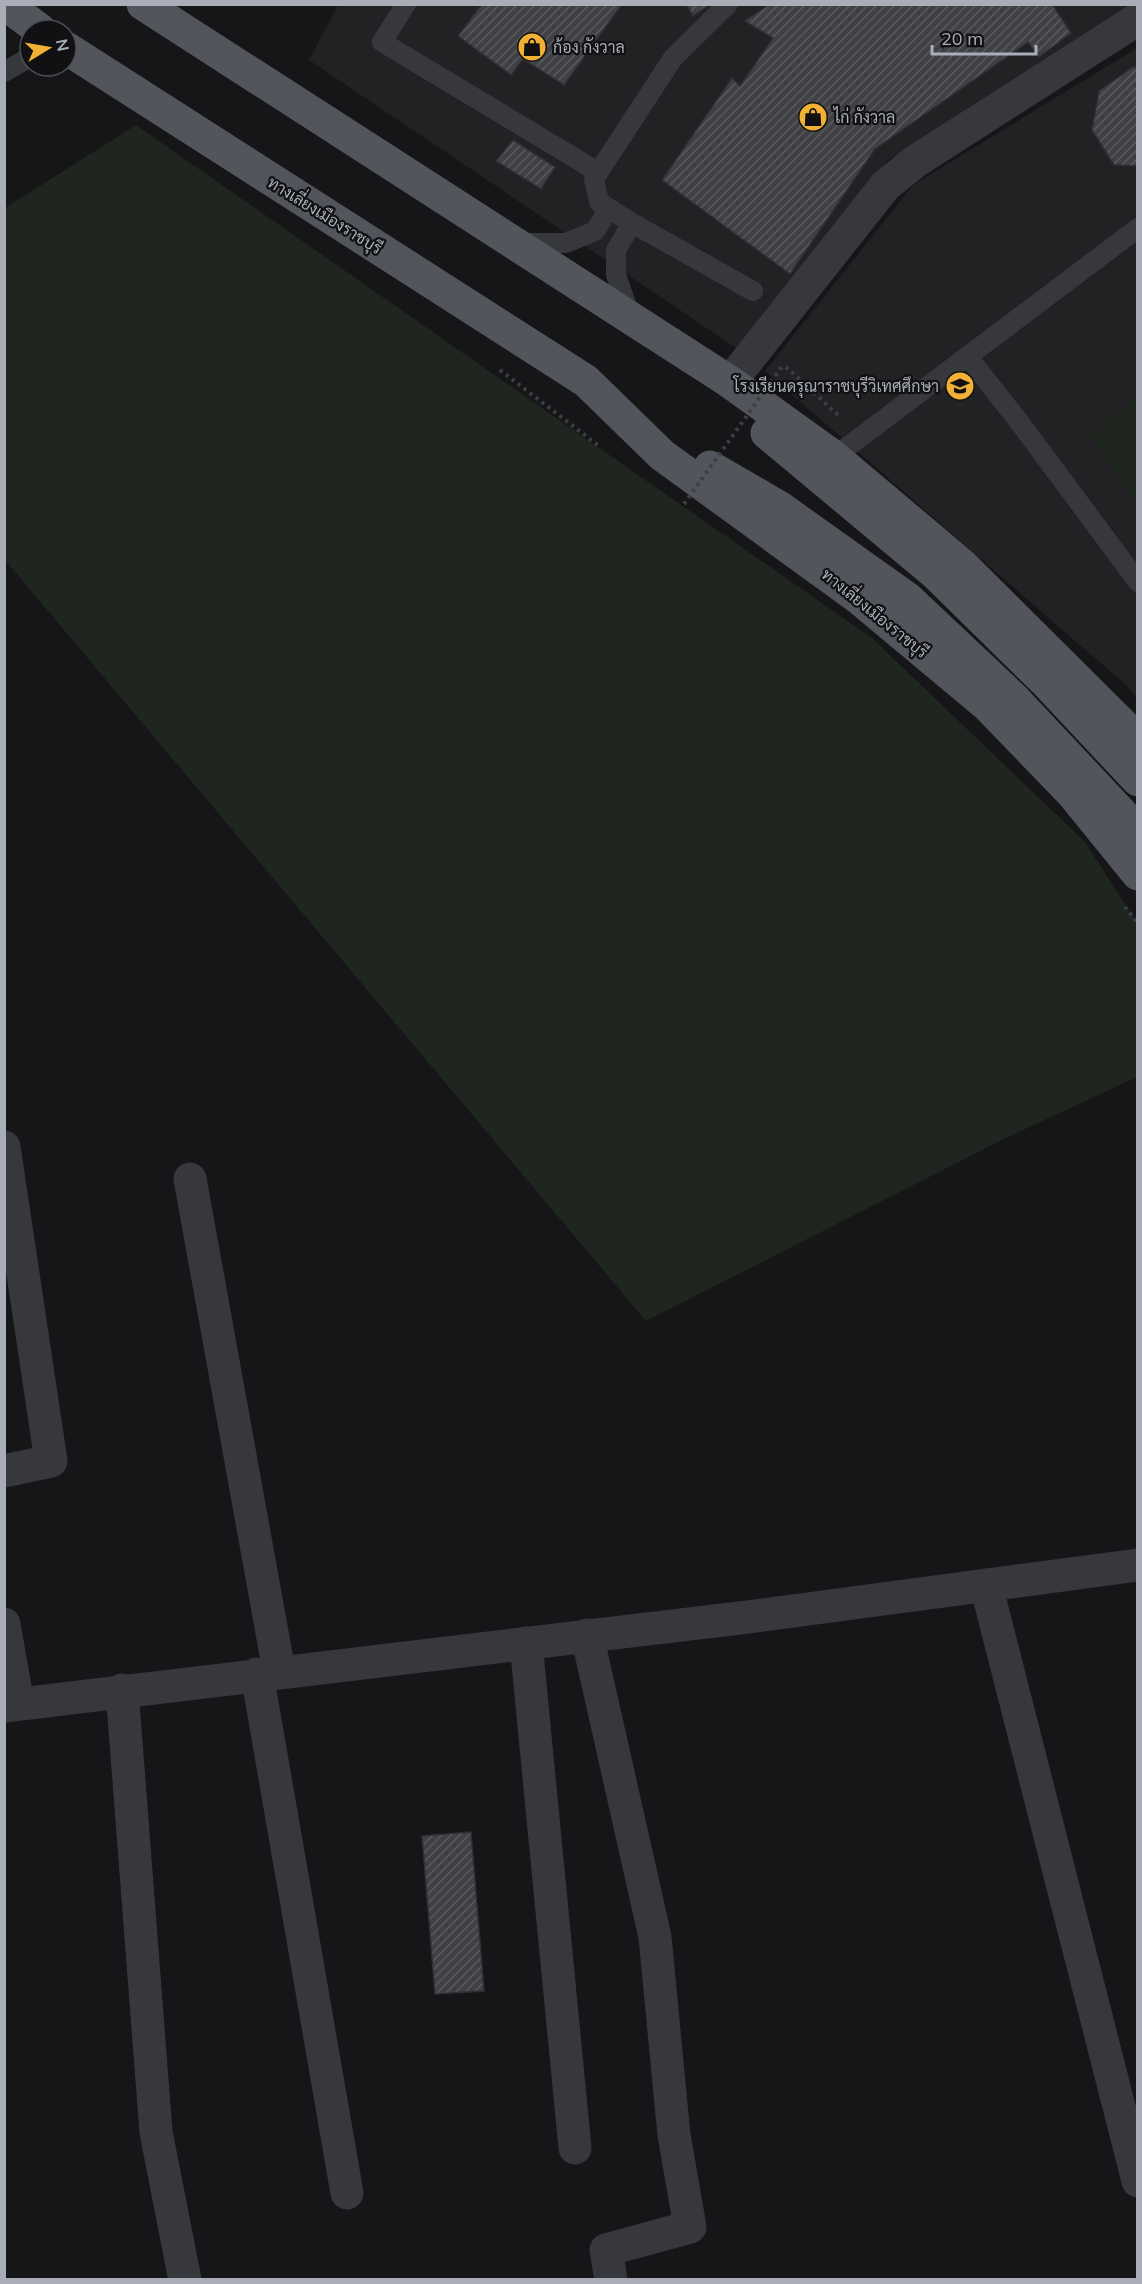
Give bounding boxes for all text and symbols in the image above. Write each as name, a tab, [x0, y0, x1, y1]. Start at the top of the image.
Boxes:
north arrow	[18, 18, 78, 78]
scale bar	[932, 18, 1036, 56]
text: 20 m	[941, 27, 983, 50]
shop icon: ก้อง กังวาล	[516, 31, 548, 63]
text: N	[52, 37, 74, 53]
place label: ก้อง กังวาล	[553, 37, 625, 57]
shop icon: ไก่ กังวาล	[797, 101, 829, 133]
place label: ไก่ กังวาล	[832, 106, 895, 127]
street label: ทางเลี่ยงเมืองราชบุรี	[263, 168, 388, 260]
school or university icon: โรงเรียนดรุณาราชบุรีวิเทศศึกษา	[944, 370, 976, 402]
place label: โรงเรียนดรุณาราชบุรีวิเทศศึกษา	[733, 375, 939, 398]
street label: ทางเลี่ยงเมืองราชบุรี	[817, 561, 935, 664]

